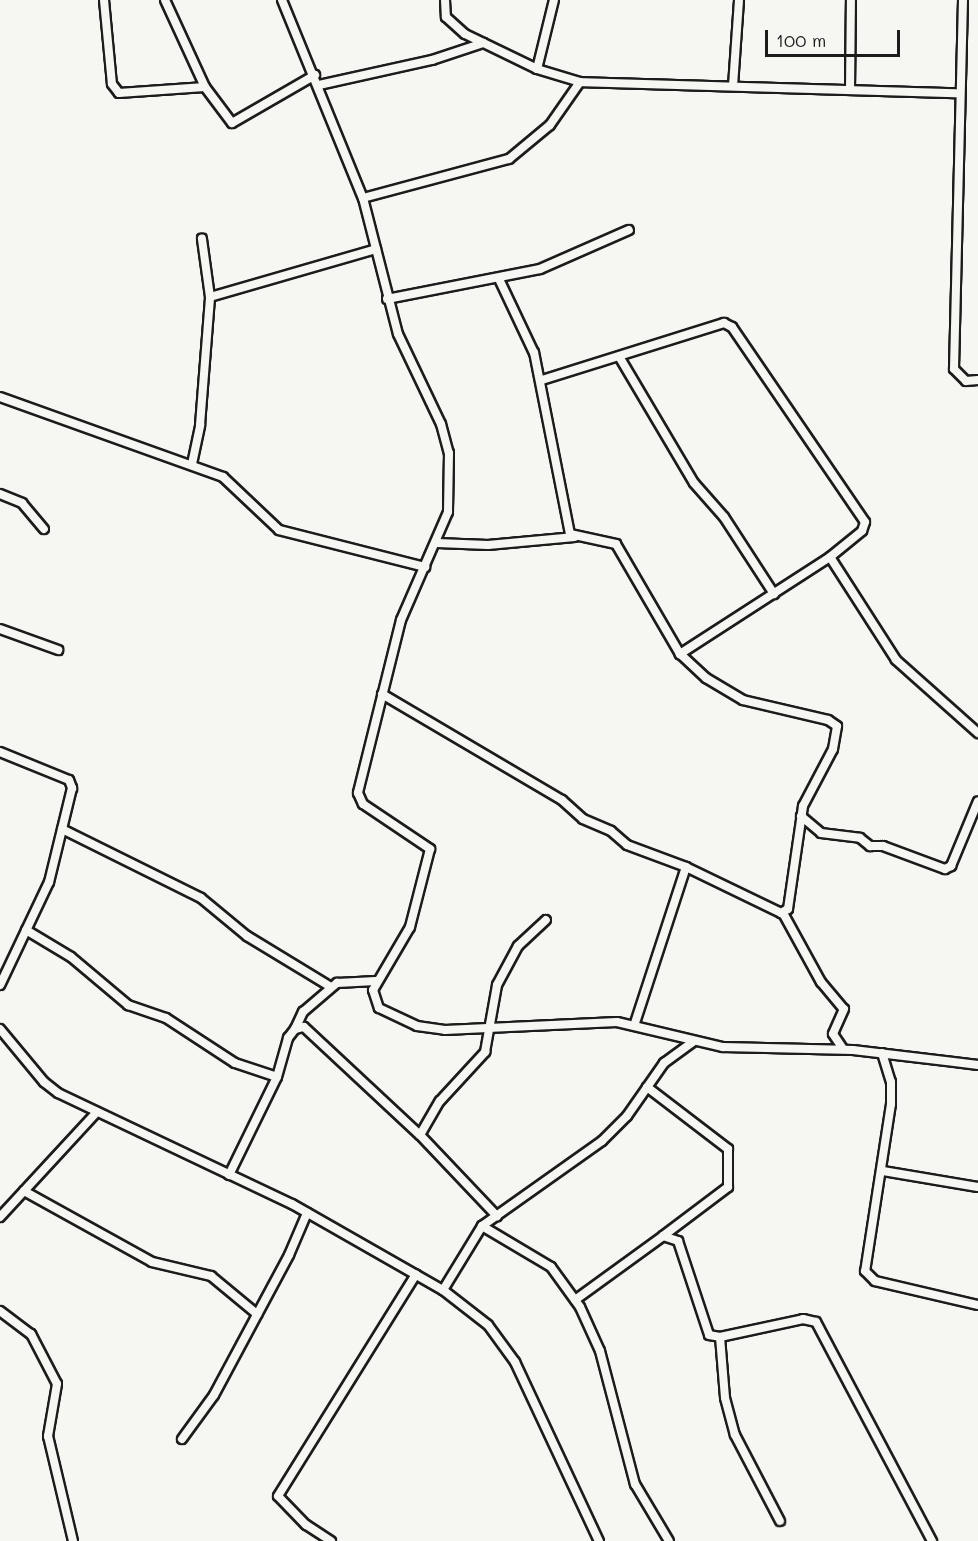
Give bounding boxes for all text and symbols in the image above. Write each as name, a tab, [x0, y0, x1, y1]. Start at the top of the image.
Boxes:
scale bar	[768, 18, 903, 56]
text: 100 m	[776, 28, 826, 52]

